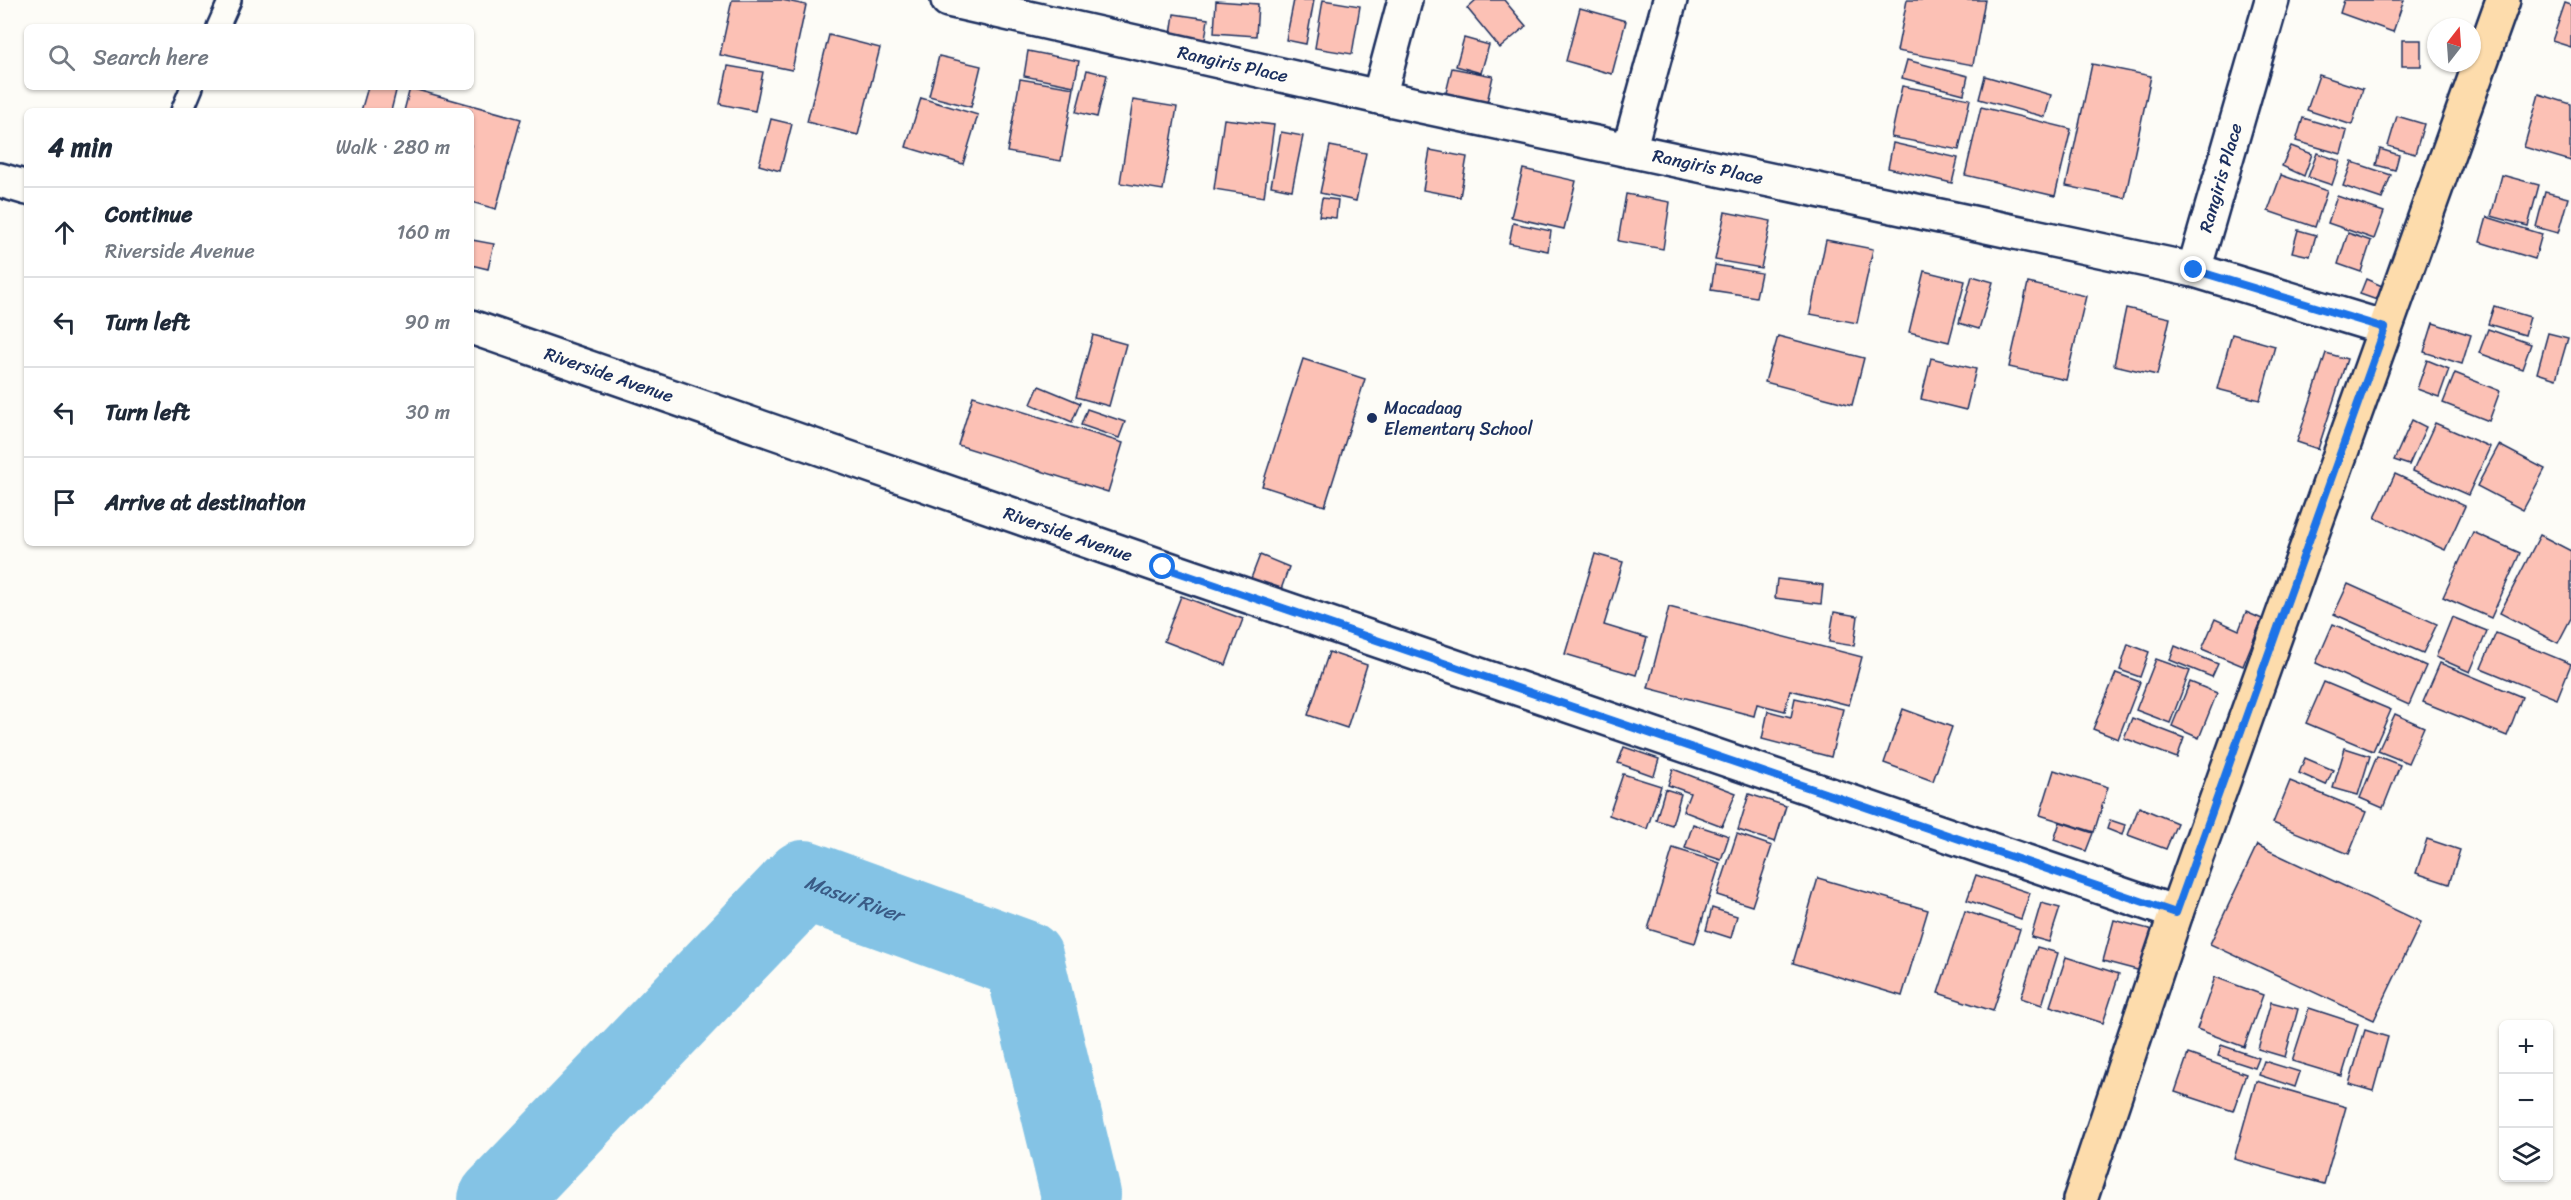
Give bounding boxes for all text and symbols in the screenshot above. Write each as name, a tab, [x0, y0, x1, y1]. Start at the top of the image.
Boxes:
north arrow	[2427, 18, 2481, 72]
search box	[24, 24, 474, 90]
street label: Rangiris Place	[1175, 36, 1291, 92]
text: Search here	[93, 38, 209, 77]
icon: search	[45, 41, 78, 74]
street label: Rangiris Place	[2190, 119, 2252, 236]
text: 4 min	[48, 124, 112, 170]
text: Walk · 280 m	[336, 130, 450, 165]
street label: Rangiris Place	[1650, 139, 1766, 194]
text: Continue	[105, 195, 193, 234]
text: 160 m	[397, 215, 450, 250]
icon: ahead	[48, 216, 81, 249]
text: Riverside Avenue	[105, 234, 255, 269]
route end	[2180, 256, 2206, 282]
text: Turn left	[105, 303, 190, 342]
text: 90 m	[405, 305, 450, 340]
icon: left	[48, 306, 81, 339]
street label: Riverside Avenue	[540, 338, 678, 412]
place label: Macadaag Elementary School	[1384, 392, 1533, 445]
text: Turn left	[105, 393, 190, 432]
text: 30 m	[406, 395, 450, 430]
icon: left	[48, 396, 81, 429]
marker: Macadaag Elementary School	[1365, 411, 1379, 425]
text: Arrive at destination	[105, 483, 306, 522]
icon: arrive	[48, 486, 81, 519]
street label: Riverside Avenue	[999, 497, 1137, 571]
route start	[1149, 553, 1175, 579]
water label: Masui River	[800, 865, 912, 934]
map controls	[2499, 1020, 2553, 1182]
button: +	[2499, 1020, 2553, 1074]
button: −	[2499, 1074, 2553, 1128]
button: layers	[2499, 1128, 2553, 1182]

